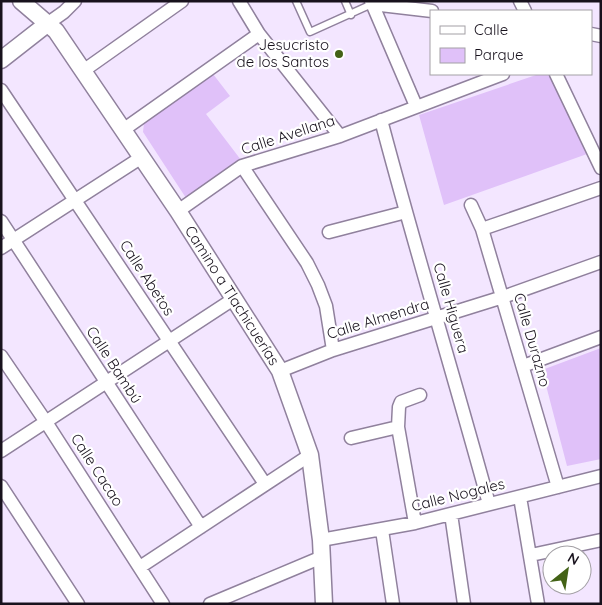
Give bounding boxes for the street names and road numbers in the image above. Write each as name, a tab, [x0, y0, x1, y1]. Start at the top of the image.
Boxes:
street label: Calle Avellana	[239, 110, 337, 159]
street label: Camino a Tlachicuerías	[181, 222, 284, 369]
street label: Calle Abetos	[116, 236, 179, 319]
street label: Calle Higuera	[430, 260, 473, 355]
street label: Calle Durazno	[510, 291, 555, 389]
street label: Calle Almendra	[324, 294, 431, 343]
street label: Calle Bambú	[82, 322, 146, 407]
street label: Calle Cacao	[67, 430, 128, 510]
street label: Calle Nogales	[409, 474, 506, 515]

